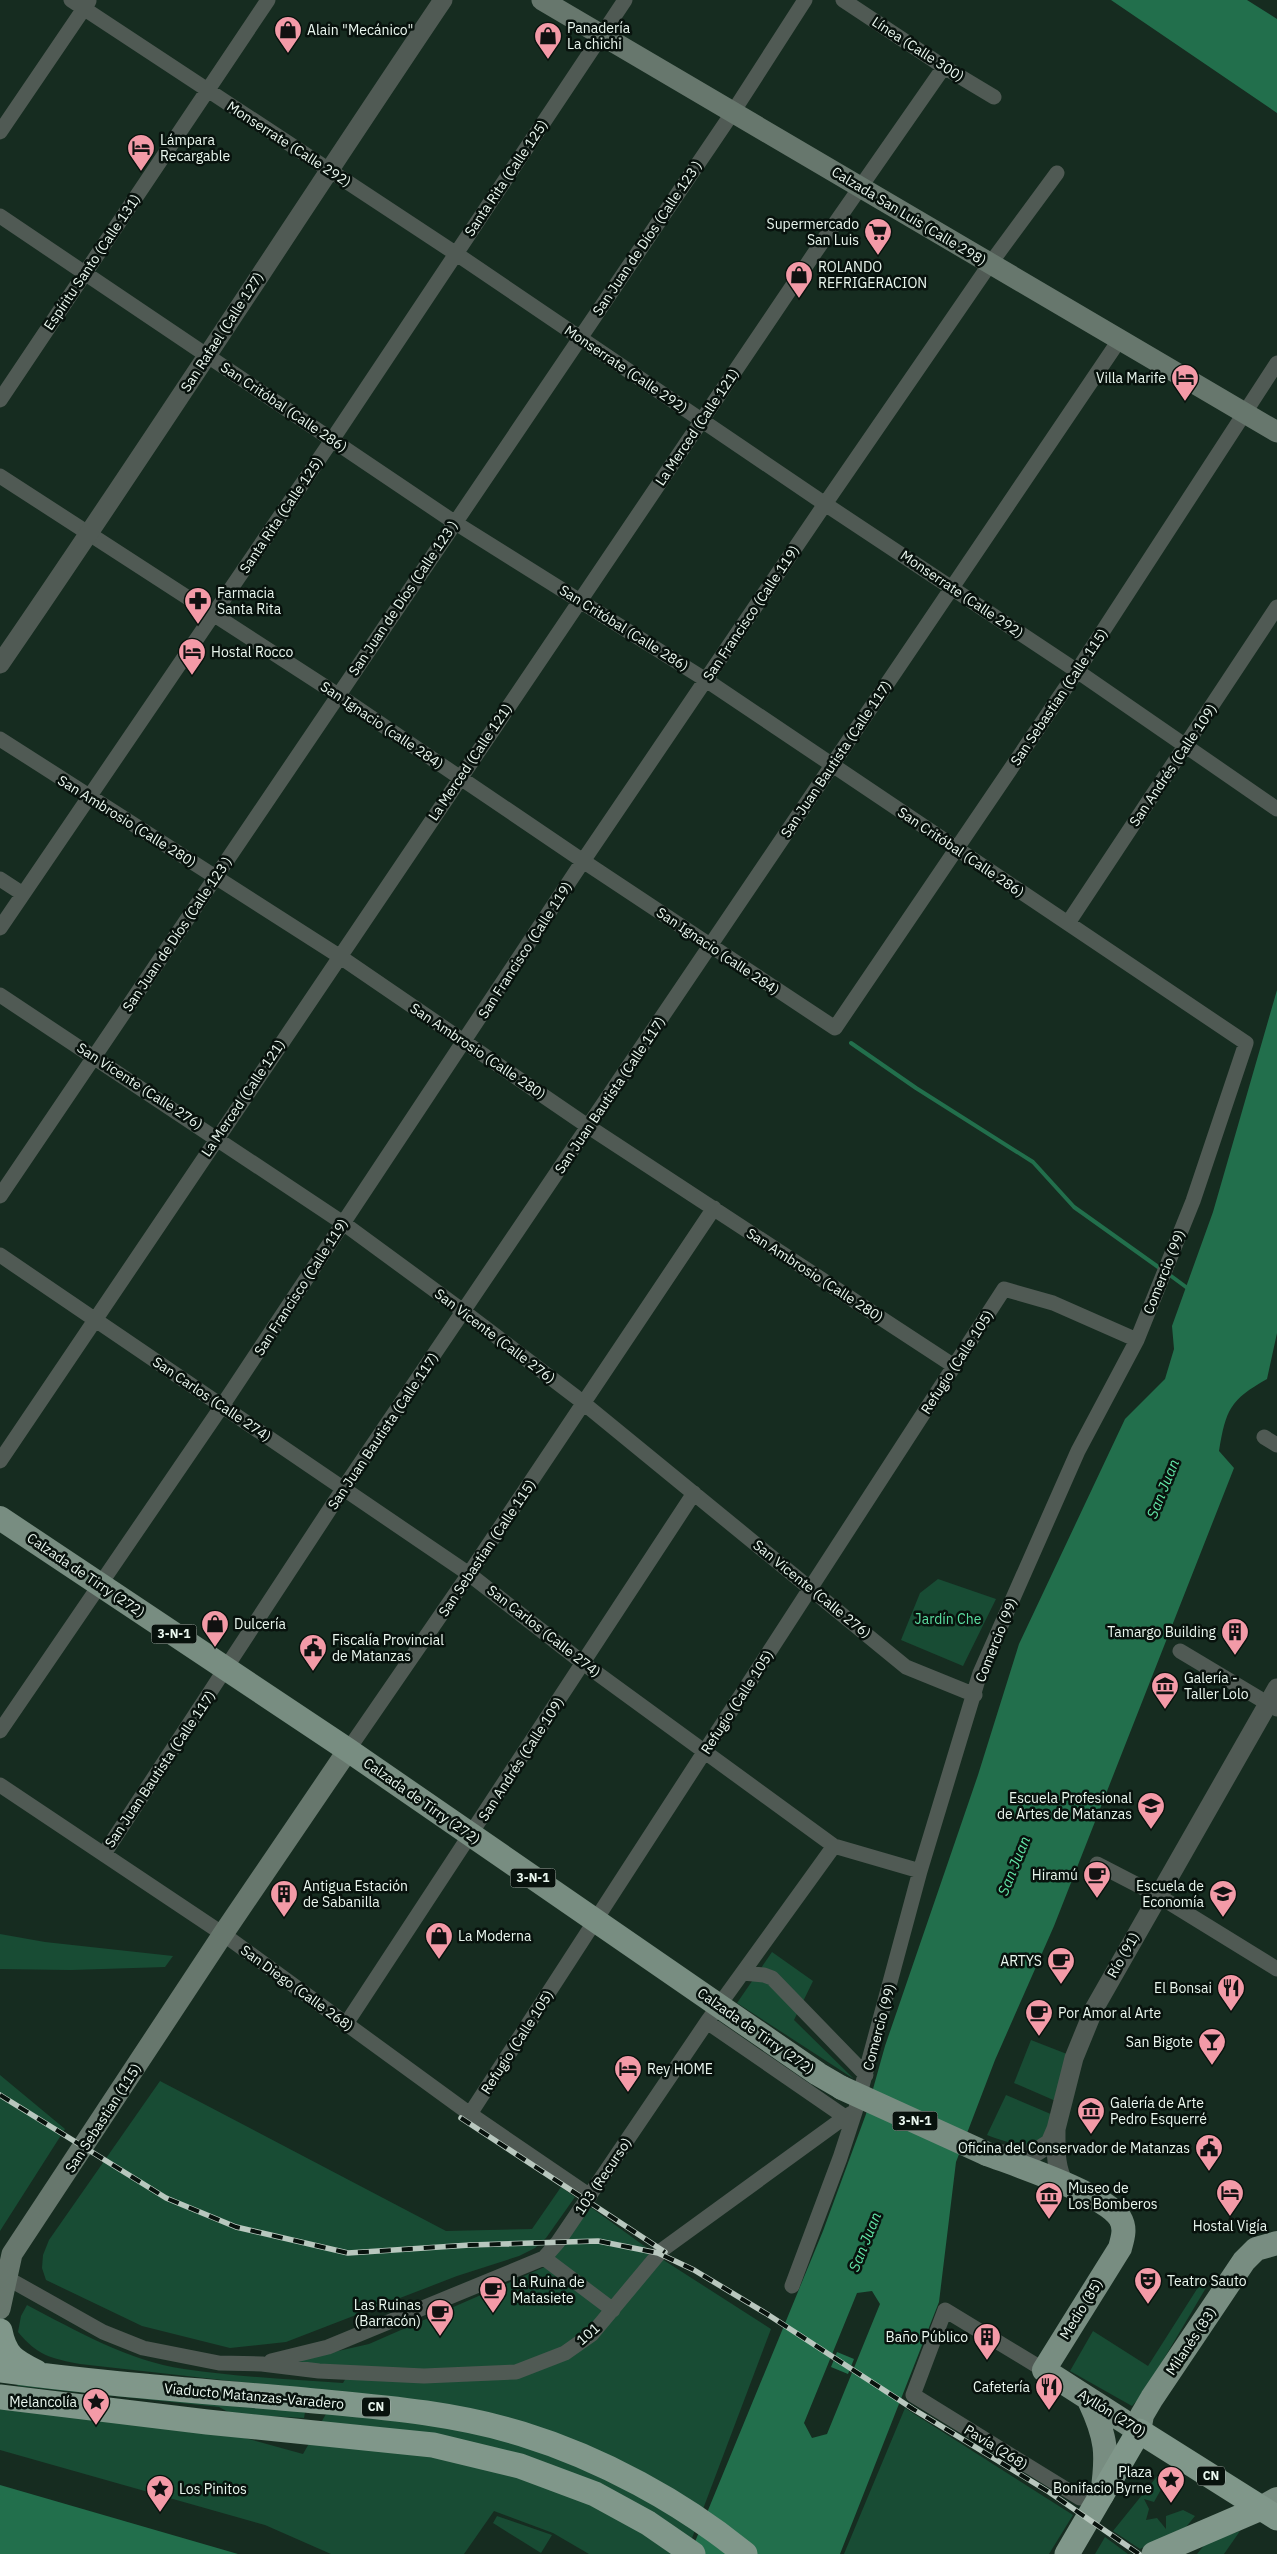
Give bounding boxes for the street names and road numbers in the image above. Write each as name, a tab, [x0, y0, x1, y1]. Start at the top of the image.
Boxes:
street label: Línea (Calle 300)	[869, 13, 967, 85]
street label: Monserrate (Calle 292)	[224, 97, 354, 191]
street label: Santa Rita (Calle 125)	[460, 116, 552, 240]
street label: San Juan de Díos (Calle 123 )	[588, 157, 706, 319]
street label: Calzada San Luis (Calle 298)	[828, 163, 990, 269]
street label: Espíritu Santo (Calle 131)	[40, 191, 144, 333]
street label: San Rafael (Calle 127)	[177, 269, 267, 395]
street label: Monserrate (Calle 292)	[561, 321, 691, 417]
street label: San Critóbal (Calle 286)	[217, 358, 351, 456]
street label: La Merced (Calle 121)	[651, 365, 743, 489]
street label: Santa Rita (Calle 125)	[235, 453, 327, 577]
street label: San Juan de Díos (Calle 123 )	[344, 517, 462, 679]
street label: San Francisco (Calle 119)	[699, 542, 803, 684]
street label: Monserrate (Calle 292)	[897, 546, 1027, 642]
street label: San Critóbal (Calle 286)	[556, 581, 692, 675]
street label: San Sebastian (Calle 115)	[1006, 625, 1112, 769]
street label: San Ignacio (calle 284)	[317, 677, 447, 773]
street label: San Juan Bautista (Calle 117)	[777, 677, 895, 841]
street label: La Merced (Calle 121)	[424, 700, 516, 824]
street label: San Andrés (Calle 109)	[1125, 700, 1221, 830]
street label: San Ambrosio (Calle 280)	[54, 771, 200, 871]
street label: San Critóbal (Calle 286)	[894, 803, 1028, 901]
street label: San Juan de Díos (Calle 123 )	[118, 853, 236, 1015]
street label: San Francisco (Calle 119)	[474, 878, 576, 1022]
street label: San Ignacio (calle 284)	[653, 903, 783, 999]
street label: San Ambrosio (Calle 280)	[407, 999, 549, 1103]
street label: San Juan Bautista (Calle 117)	[551, 1013, 669, 1177]
street label: La Merced (Calle 121)	[197, 1036, 289, 1160]
street label: San Vicente (Calle 276)	[74, 1039, 206, 1133]
street label: San Francisco (Calle 119)	[250, 1215, 352, 1359]
street label: San Ambrosio (Calle 280)	[743, 1224, 887, 1326]
street label: Comercio (99)	[1139, 1227, 1189, 1317]
street label: San Vicente (Calle 276)	[431, 1285, 559, 1387]
street label: Refugio (Calle 105)	[917, 1307, 997, 1417]
street label: San Juan Bautista (Calle 117)	[324, 1349, 442, 1513]
street label: San Carlos (Calle 274)	[149, 1353, 275, 1445]
street label: San Sebastian (Calle 115)	[434, 1476, 540, 1620]
street label: Calzada de Tirry (272)	[23, 1529, 149, 1621]
street label: San Vicente (Calle 276)	[749, 1536, 875, 1642]
street label: San Carlos (Calle 274)	[484, 1581, 604, 1681]
street label: Comercio (99)	[971, 1595, 1021, 1685]
road number: 3-N-1	[152, 1625, 196, 1644]
street label: Refugio (Calle 105)	[697, 1647, 777, 1757]
street label: San Juan Bautista (Calle 117)	[101, 1687, 219, 1851]
street label: San Andrés (Calle 109)	[474, 1694, 568, 1824]
street label: Calzada de Tirry (272)	[360, 1754, 484, 1848]
road number: 3-N-1	[510, 1869, 556, 1888]
street label: Río (91)	[1103, 1929, 1143, 1981]
street label: San Diego (Calle 268)	[237, 1941, 357, 2035]
street label: Comercio (99)	[859, 1981, 899, 2073]
street label: Calzada de Tirry (272)	[694, 1984, 818, 2078]
street label: Refugio (Calle 105)	[477, 1987, 557, 2097]
street label: San Sebastian (115)	[61, 2060, 145, 2176]
road number: 3-N-1	[892, 2112, 938, 2130]
street label: 103 (Recurso)	[571, 2134, 635, 2218]
street label: Medio (85)	[1055, 2275, 1107, 2343]
street label: Milanés (83)	[1162, 2304, 1220, 2378]
street label: 101	[573, 2319, 603, 2349]
street label: Viaducto Matanzas-Varadero	[163, 2379, 345, 2413]
street label: Ayllón (270)	[1075, 2385, 1149, 2441]
road number: CN	[362, 2398, 390, 2416]
street label: Pavía (268)	[961, 2420, 1031, 2474]
road number: CN	[1197, 2466, 1225, 2486]

